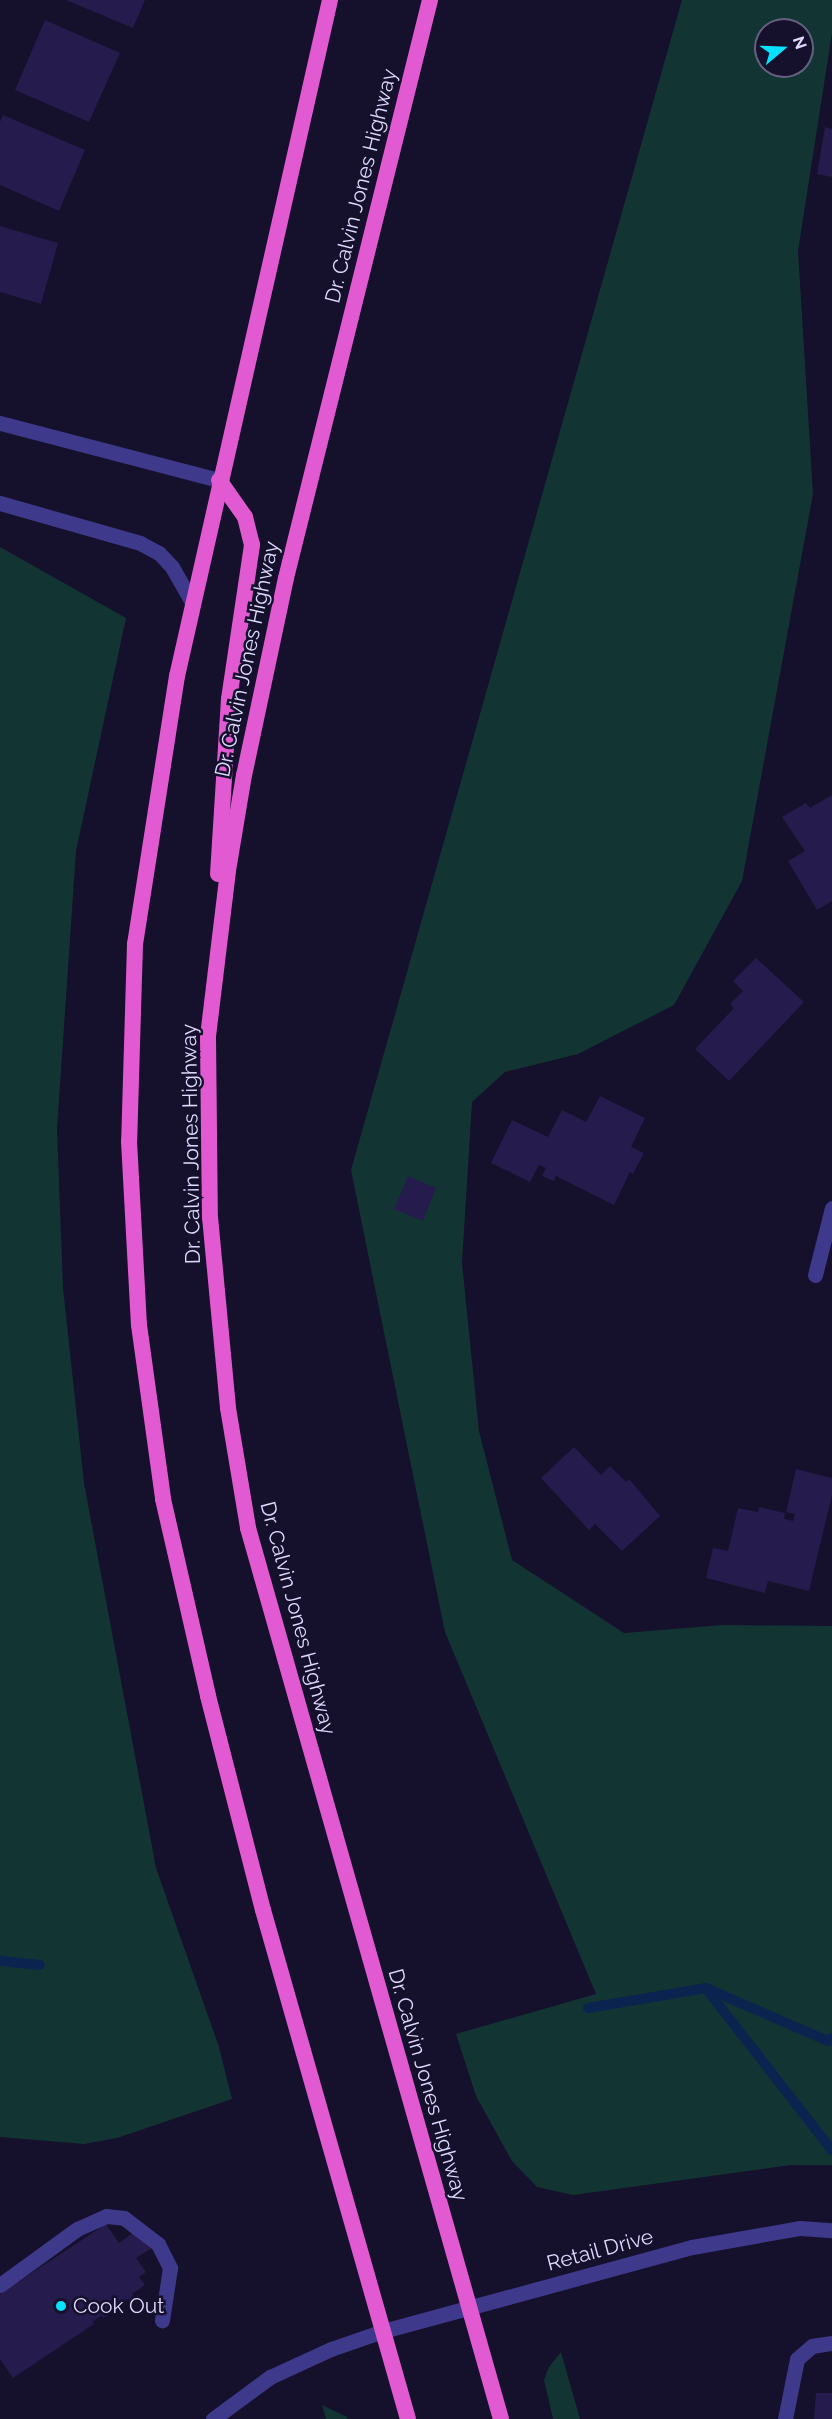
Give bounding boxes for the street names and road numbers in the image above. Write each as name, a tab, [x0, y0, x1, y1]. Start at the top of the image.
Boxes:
street label: Dr. Calvin Jones Highway	[320, 66, 402, 306]
street label: Dr. Calvin Jones Highway	[210, 538, 284, 780]
street label: Dr. Calvin Jones Highway	[176, 1023, 206, 1265]
street label: Dr. Calvin Jones Highway	[255, 1498, 341, 1738]
street label: Dr. Calvin Jones Highway	[383, 1966, 473, 2204]
street label: Retail Drive	[544, 2224, 656, 2276]

